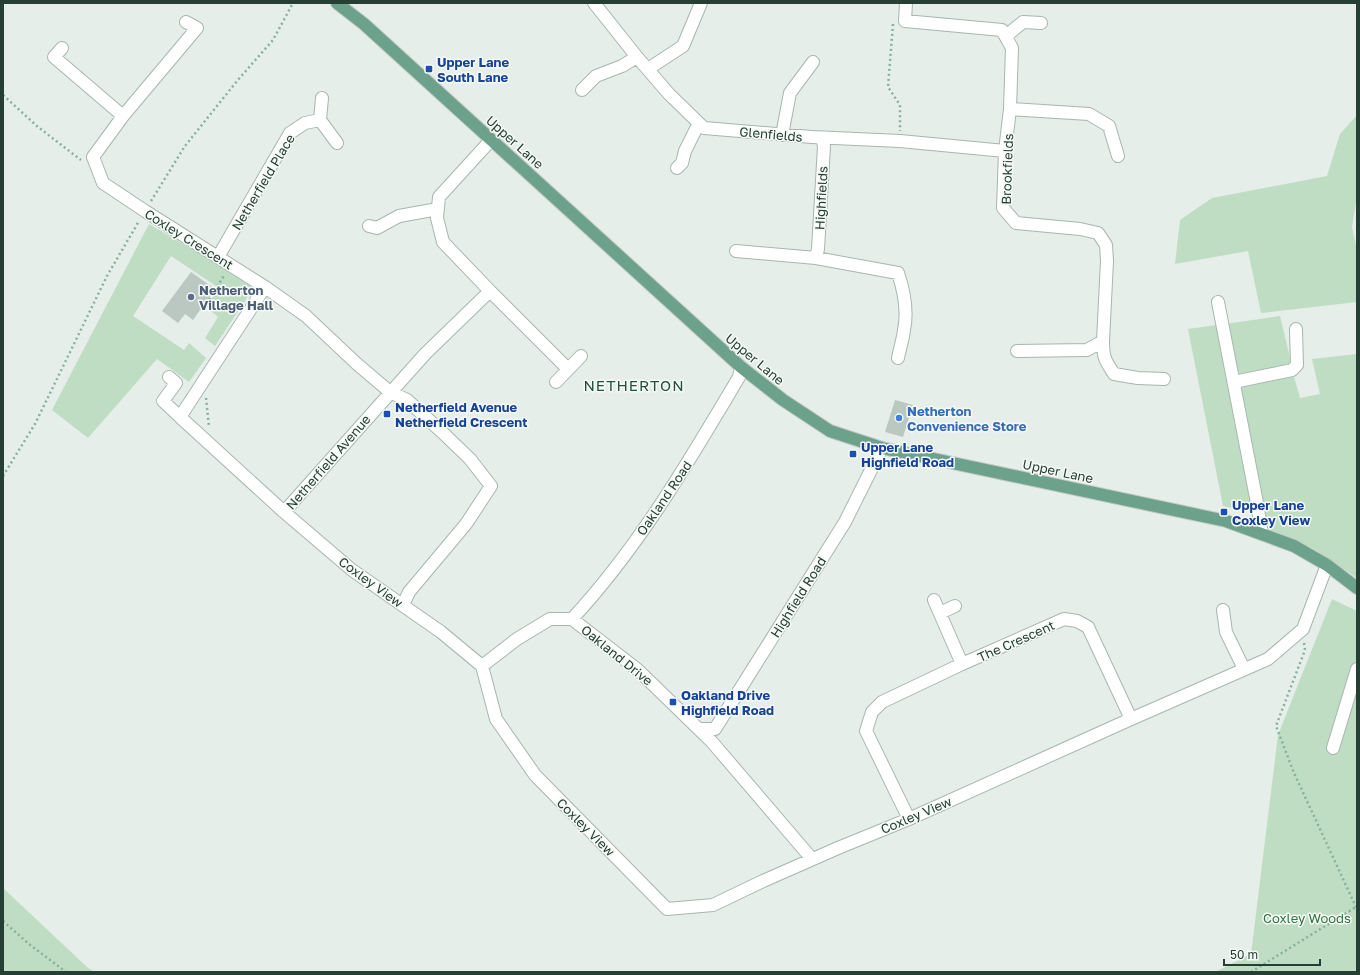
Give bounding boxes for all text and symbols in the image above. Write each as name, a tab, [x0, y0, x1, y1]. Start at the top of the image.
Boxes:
place label: Upper Lane South Lane	[437, 54, 509, 85]
marker: Upper Lane South Lane	[424, 64, 434, 74]
street label: Upper Lane	[483, 112, 547, 172]
street label: Glenfields	[739, 123, 803, 145]
street label: Netherfield Place	[228, 131, 298, 233]
street label: Brookfields	[998, 133, 1016, 205]
street label: Highfields	[811, 166, 831, 230]
street label: Coxley Crescent	[142, 205, 236, 273]
place label: Netherton Village Hall	[199, 282, 274, 313]
marker: Netherton Village Hall	[186, 292, 196, 302]
street label: Upper Lane	[722, 330, 788, 388]
district label: NETHERTON	[583, 376, 685, 394]
place label: Netherfield Avenue Netherfield Crescent	[395, 399, 527, 430]
place label: Netherton Convenience Store	[907, 403, 1027, 434]
marker: Netherfield Avenue Netherfield Crescent	[382, 409, 392, 419]
street label: Netherfield Avenue	[282, 411, 374, 513]
marker: Netherton Convenience Store	[894, 413, 904, 423]
place label: Upper Lane Highfield Road	[861, 439, 954, 470]
marker: Upper Lane Highfield Road	[848, 449, 858, 459]
street label: Upper Lane	[1021, 456, 1095, 486]
street label: Oakland Road	[633, 458, 695, 538]
place label: Upper Lane Coxley View	[1232, 497, 1310, 528]
marker: Upper Lane Coxley View	[1219, 507, 1229, 517]
street label: Coxley View	[336, 553, 407, 611]
street label: Highfield Road	[767, 554, 829, 640]
street label: The Crescent	[975, 617, 1057, 665]
street label: Oakland Drive	[578, 621, 656, 689]
place label: Oakland Drive Highfield Road	[681, 687, 774, 718]
marker: Oakland Drive Highfield Road	[668, 697, 678, 707]
street label: Coxley View	[878, 793, 954, 837]
street label: Coxley View	[554, 795, 619, 860]
park label: Coxley Woods	[1263, 910, 1351, 926]
scale bar	[1224, 941, 1320, 967]
text: 50 m	[1230, 947, 1258, 962]

